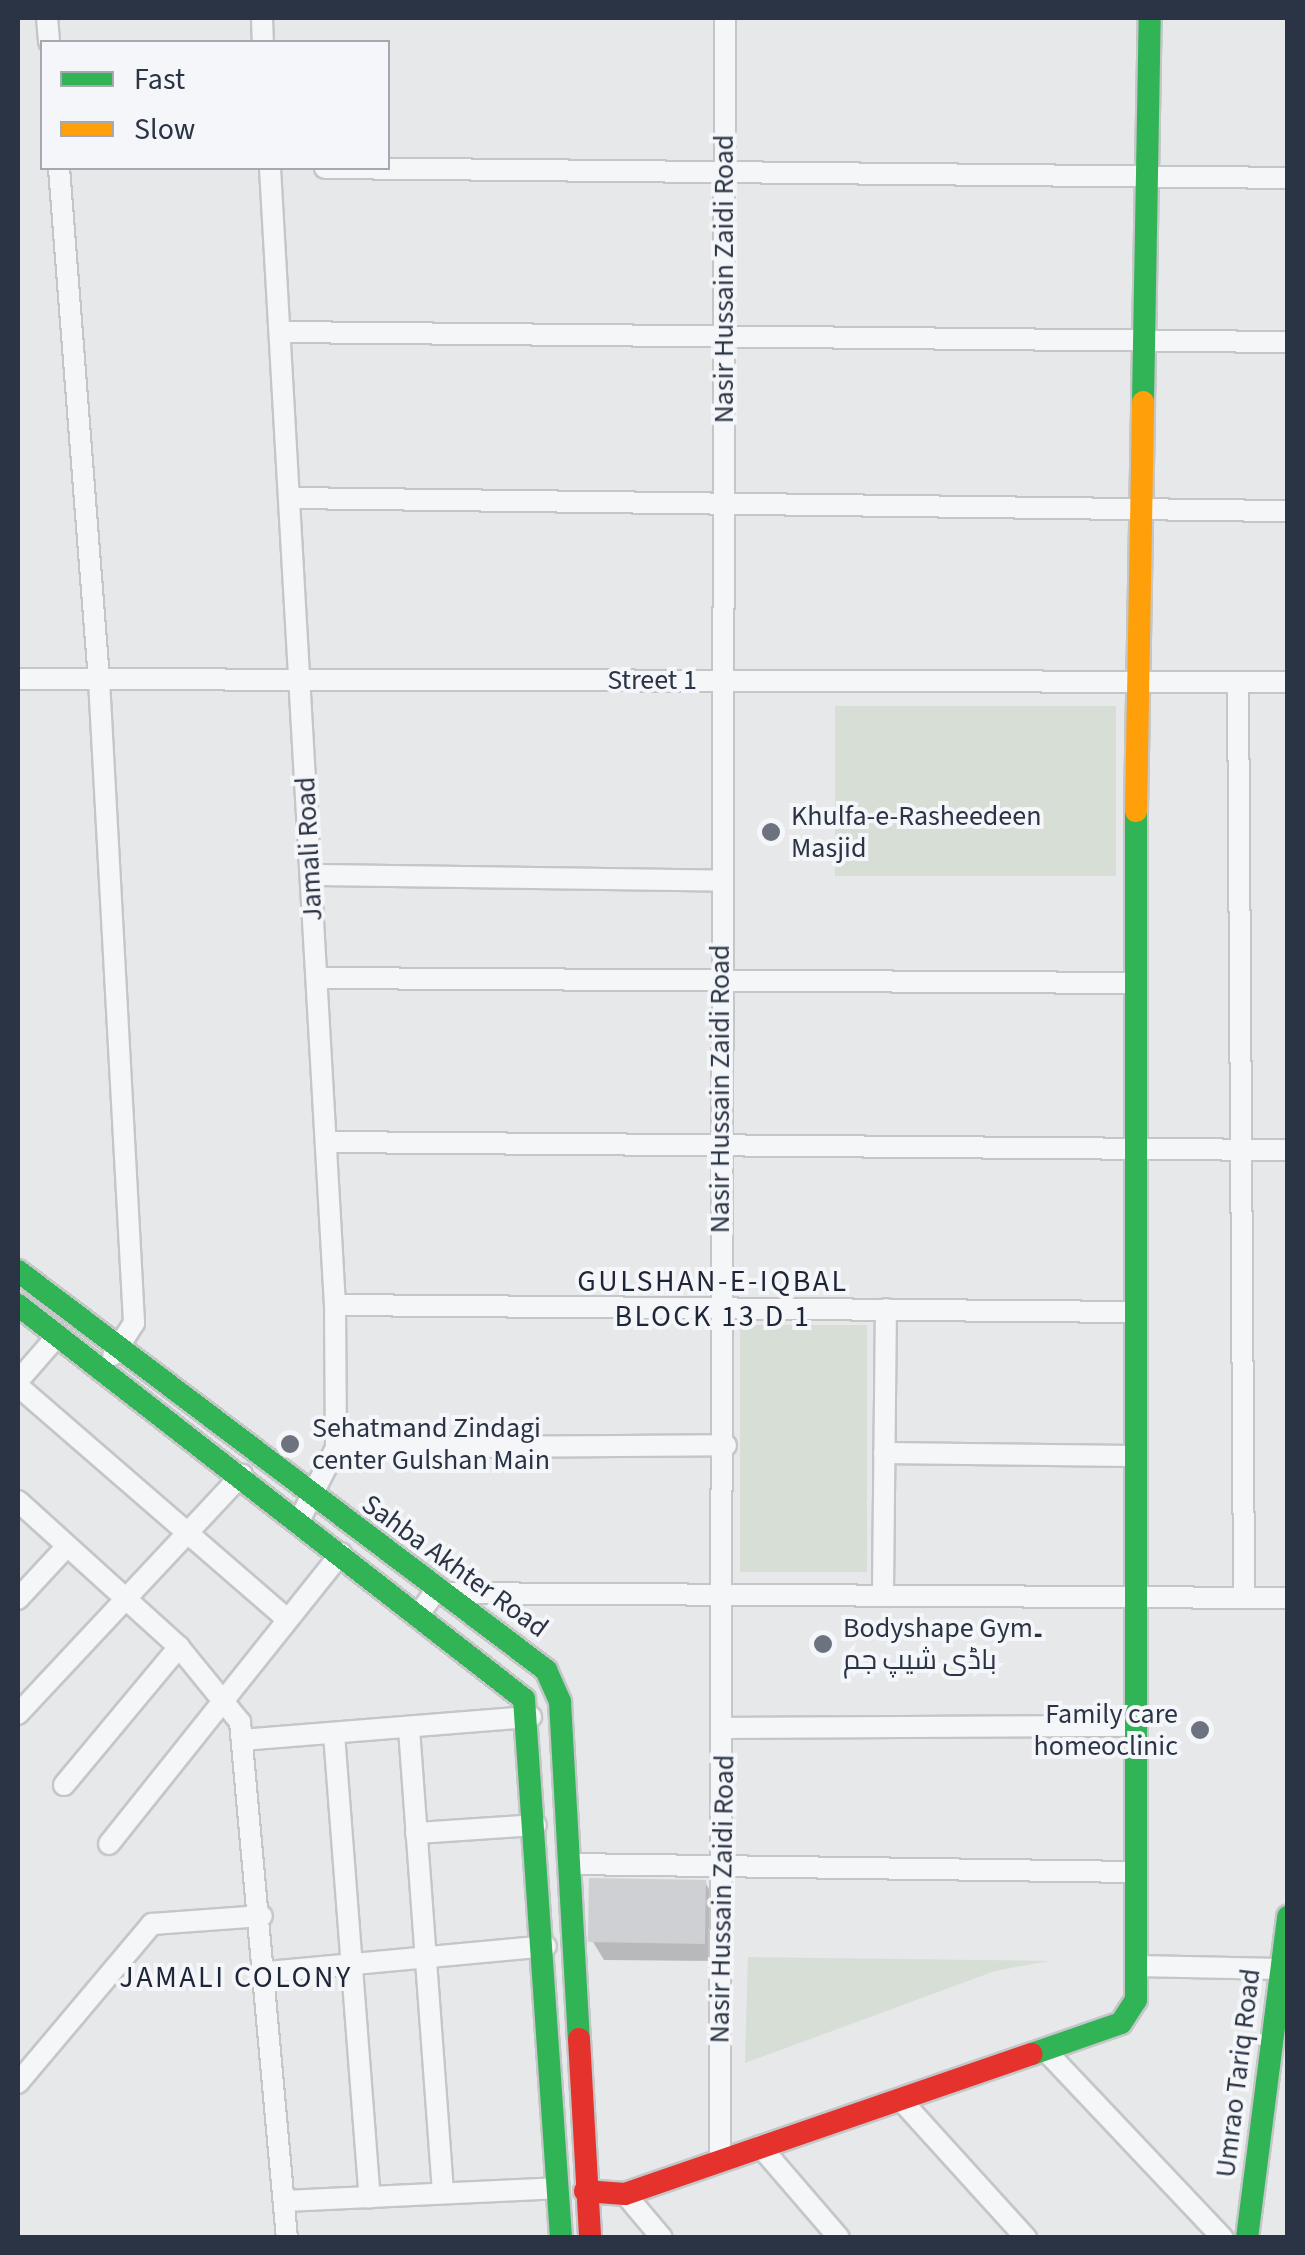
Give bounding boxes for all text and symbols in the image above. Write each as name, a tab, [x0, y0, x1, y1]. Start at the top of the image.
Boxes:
legend	[40, 40, 390, 170]
text: Fast	[134, 58, 185, 101]
text: Slow	[134, 108, 195, 151]
street label: Nasir Hussain Zaidi Road	[707, 135, 741, 423]
street label: Street 1	[607, 663, 697, 697]
street label: Jamali Road	[288, 776, 330, 922]
place label: Khulfa-e-Rasheedeen Masjid	[791, 799, 1041, 865]
marker: Khulfa-e-Rasheedeen Masjid	[760, 821, 782, 843]
street label: Nasir Hussain Zaidi Road	[703, 945, 737, 1233]
district label: GULSHAN-E-IQBAL BLOCK 13 D 1	[577, 1264, 849, 1334]
place label: Sehatmand Zindagi center Gulshan Main	[312, 1411, 550, 1477]
marker: Sehatmand Zindagi center Gulshan Main	[277, 1431, 303, 1457]
street label: Sahba Akhter Road	[355, 1487, 555, 1645]
place label: Bodyshape Gym۔ باڈی شیپ جم	[843, 1611, 1043, 1677]
marker: Bodyshape Gym۔ باڈی شیپ جم	[812, 1633, 834, 1655]
place label: Family care homeoclinic	[1034, 1697, 1178, 1763]
marker: Family care homeoclinic	[1187, 1717, 1213, 1743]
street label: Nasir Hussain Zaidi Road	[703, 1754, 741, 2044]
district label: JAMALI COLONY	[119, 1960, 353, 1996]
street label: Umrao Tariq Road	[1209, 1967, 1267, 2179]

